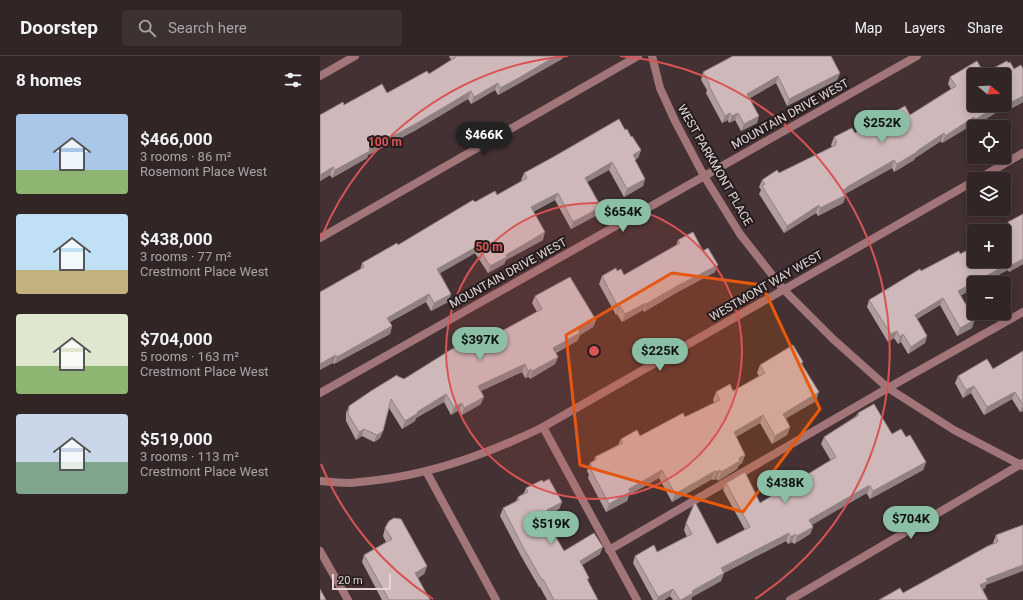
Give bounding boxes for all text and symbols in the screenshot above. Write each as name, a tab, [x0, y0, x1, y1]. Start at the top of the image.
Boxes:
search box	[122, 10, 402, 46]
text: Doorstep	[20, 16, 98, 39]
icon: search	[136, 17, 158, 39]
text: Search here	[168, 19, 247, 37]
text: Map	[855, 20, 882, 36]
text: Layers	[904, 20, 945, 36]
text: Share	[967, 20, 1003, 36]
north arrow	[967, 68, 1011, 112]
map controls	[967, 68, 1011, 320]
icon: filters	[282, 69, 304, 91]
text: 8 homes	[16, 70, 82, 90]
street label: MOUNTAIN DRIVE WEST	[729, 76, 851, 152]
street label: WEST PARKMONT PLACE	[675, 102, 756, 228]
pin: $252K	[854, 110, 910, 144]
text: $252K	[863, 115, 901, 130]
button: locate	[967, 120, 1011, 164]
pin: $466K	[456, 122, 512, 156]
text: $466K	[465, 127, 503, 142]
text: $466,000	[140, 129, 212, 149]
icon: home	[48, 130, 96, 178]
text: 100 m	[368, 135, 402, 149]
text: 3 rooms · 86 m²	[140, 149, 232, 164]
text: Rosemont Place West	[140, 164, 267, 179]
button: layers	[967, 172, 1011, 216]
pin: $654K	[595, 199, 651, 233]
text: $654K	[604, 204, 642, 219]
button: +	[967, 224, 1011, 268]
text: $438,000	[140, 229, 212, 249]
icon: home	[48, 230, 96, 278]
street label: MOUNTAIN DRIVE WEST	[447, 235, 569, 311]
text: 50 m	[475, 240, 503, 254]
street label: WESTMONT WAY WEST	[707, 248, 825, 324]
text: 3 rooms · 77 m²	[140, 249, 232, 264]
text: Crestmont Place West	[140, 264, 269, 279]
button: −	[967, 276, 1011, 320]
pin: $397K	[452, 327, 508, 361]
text: $704,000	[140, 329, 212, 349]
icon: home	[48, 330, 96, 378]
text: $397K	[461, 332, 499, 347]
pin: $225K	[632, 338, 688, 372]
text: $225K	[641, 343, 679, 358]
centre of rings	[587, 344, 601, 358]
text: 5 rooms · 163 m²	[140, 349, 239, 364]
text: Crestmont Place West	[140, 364, 269, 379]
text: $519,000	[140, 429, 212, 449]
icon: home	[48, 430, 96, 478]
text: 3 rooms · 113 m²	[140, 449, 239, 464]
text: Crestmont Place West	[140, 464, 269, 479]
pin: $438K	[757, 470, 813, 504]
text: $438K	[766, 475, 804, 490]
pin: $704K	[883, 506, 939, 540]
pin: $519K	[523, 511, 579, 545]
text: $704K	[892, 511, 930, 526]
text: $519K	[532, 516, 570, 531]
scale bar	[332, 572, 391, 591]
text: 20 m	[338, 574, 363, 587]

